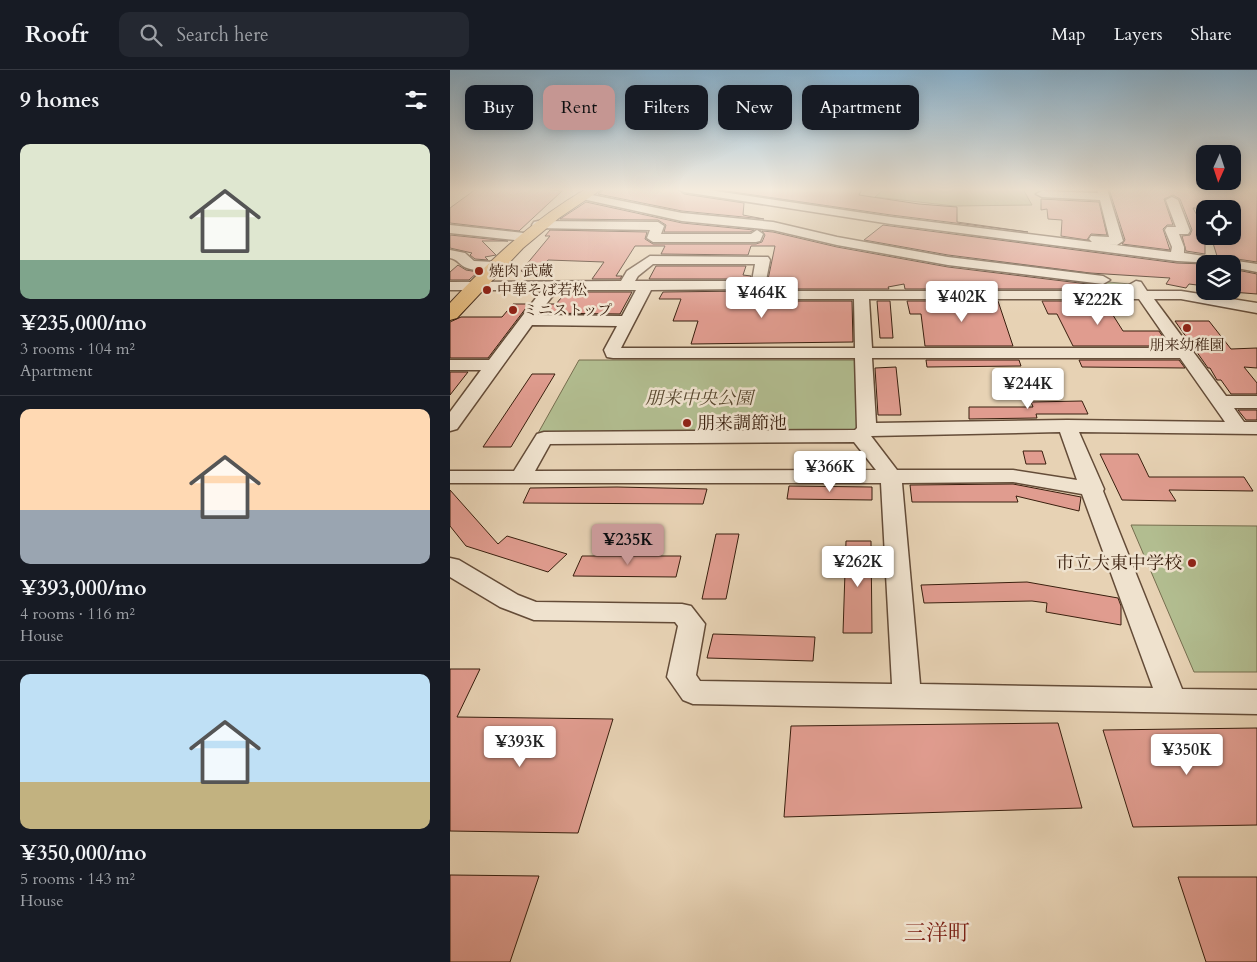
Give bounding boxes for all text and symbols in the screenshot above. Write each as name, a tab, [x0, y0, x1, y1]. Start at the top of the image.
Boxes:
search box	[119, 12, 469, 57]
text: Roofr	[25, 18, 89, 51]
icon: search	[137, 21, 165, 49]
text: Search here	[177, 22, 269, 48]
text: Map	[1051, 22, 1086, 47]
text: Layers	[1114, 22, 1163, 47]
text: Share	[1191, 22, 1232, 47]
chip: Buy	[465, 85, 533, 130]
chip: Rent	[543, 85, 615, 130]
chip: Filters	[625, 85, 708, 130]
chip: New	[718, 85, 792, 130]
chip: Apartment	[802, 85, 919, 130]
text: 9 homes	[20, 86, 99, 115]
icon: filters	[402, 86, 430, 114]
north arrow	[1196, 145, 1241, 190]
map controls	[1196, 145, 1241, 300]
icon: home	[180, 176, 270, 266]
button: locate	[1196, 200, 1241, 245]
button: layers	[1196, 255, 1241, 300]
place label: 焼肉 武蔵	[489, 261, 553, 281]
marker: 焼肉 武蔵	[473, 265, 485, 277]
pin: ¥464K	[727, 276, 797, 319]
place label: 中華そば若松	[497, 280, 587, 300]
pin: ¥402K	[927, 280, 997, 323]
text: ¥464K	[737, 282, 787, 304]
marker: 中華そば若松	[481, 284, 493, 296]
pin: ¥222K	[1063, 284, 1133, 326]
text: ¥402K	[937, 286, 987, 308]
text: ¥222K	[1073, 289, 1123, 311]
place label: ミニストップ	[523, 300, 613, 320]
marker: ミニストップ	[507, 304, 519, 316]
text: ¥235,000/mo	[20, 309, 146, 338]
marker: 朋来幼稚園	[1181, 322, 1193, 334]
place label: 朋来幼稚園	[1149, 335, 1225, 355]
text: 3 rooms · 104 m²	[20, 338, 135, 360]
text: Apartment	[20, 360, 93, 382]
pin: ¥244K	[993, 368, 1063, 410]
text: ¥244K	[1003, 373, 1053, 395]
park label: 朋来中央公園	[645, 386, 756, 411]
place label: 朋来調節池	[697, 411, 787, 436]
marker: 朋来調節池	[681, 417, 693, 429]
icon: home	[180, 442, 270, 532]
pin: ¥366K	[795, 450, 865, 493]
text: ¥366K	[805, 456, 855, 478]
pin: ¥235K	[593, 524, 663, 566]
text: ¥235K	[603, 529, 653, 551]
pin: ¥262K	[823, 546, 893, 588]
text: ¥262K	[833, 551, 883, 573]
place label: 市立大東中学校	[1056, 551, 1182, 576]
marker: 市立大東中学校	[1186, 557, 1198, 569]
text: ¥393,000/mo	[20, 574, 146, 603]
text: 4 rooms · 116 m²	[20, 603, 135, 625]
text: House	[20, 625, 63, 647]
icon: home	[180, 707, 270, 797]
pin: ¥393K	[485, 726, 555, 768]
text: ¥393K	[495, 731, 545, 753]
pin: ¥350K	[1152, 734, 1222, 776]
text: ¥350K	[1162, 739, 1212, 761]
text: ¥350,000/mo	[20, 839, 146, 868]
text: 5 rooms · 143 m²	[20, 868, 135, 890]
text: House	[20, 890, 63, 912]
district label: 三洋町	[904, 918, 970, 948]

